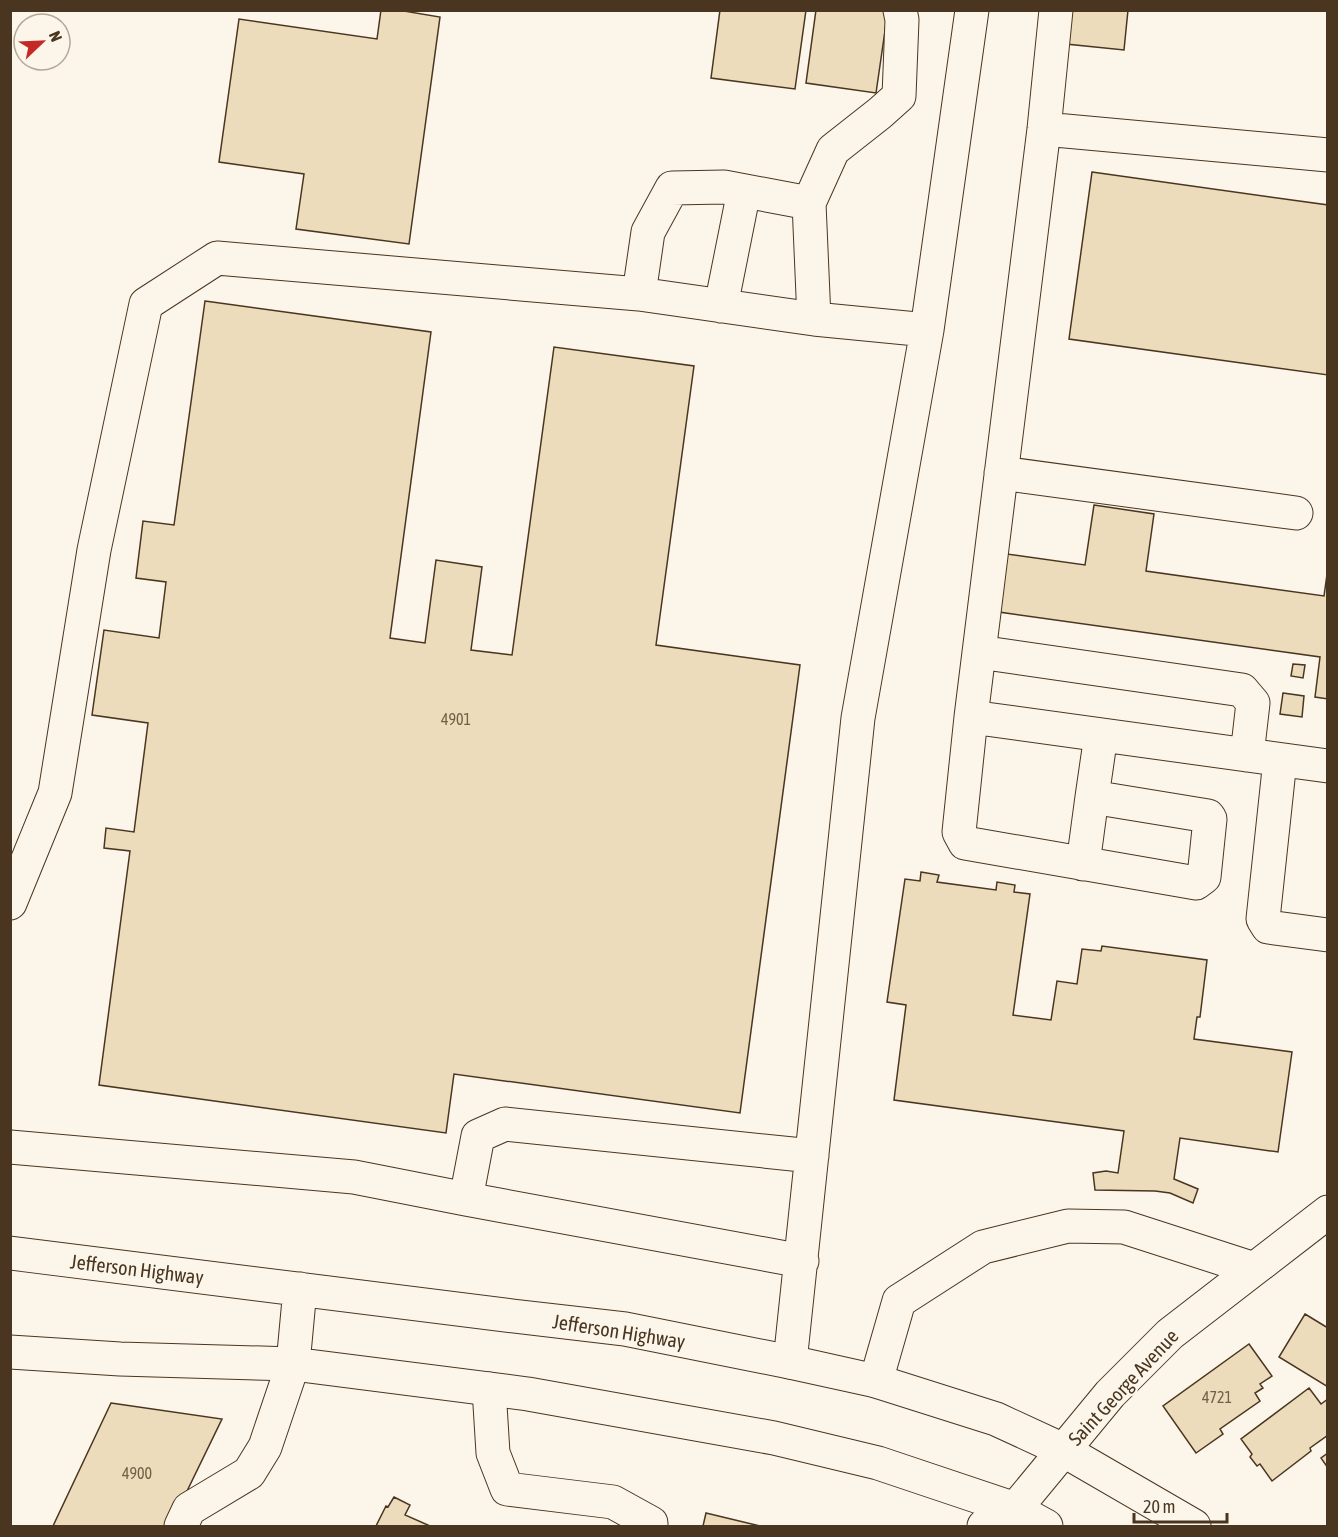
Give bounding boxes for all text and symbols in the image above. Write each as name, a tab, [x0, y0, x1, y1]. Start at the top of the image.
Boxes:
north arrow	[12, 12, 72, 72]
text: N	[46, 28, 66, 44]
house number: 4901	[441, 710, 471, 728]
street label: Jefferson Highway	[69, 1249, 205, 1289]
street label: Jefferson Highway	[551, 1309, 687, 1353]
street label: Saint George Avenue	[1063, 1324, 1183, 1450]
house number: 4721	[1202, 1388, 1232, 1406]
house number: 4900	[122, 1464, 152, 1482]
scale bar	[1134, 1486, 1227, 1524]
text: 20 m	[1143, 1496, 1175, 1517]

